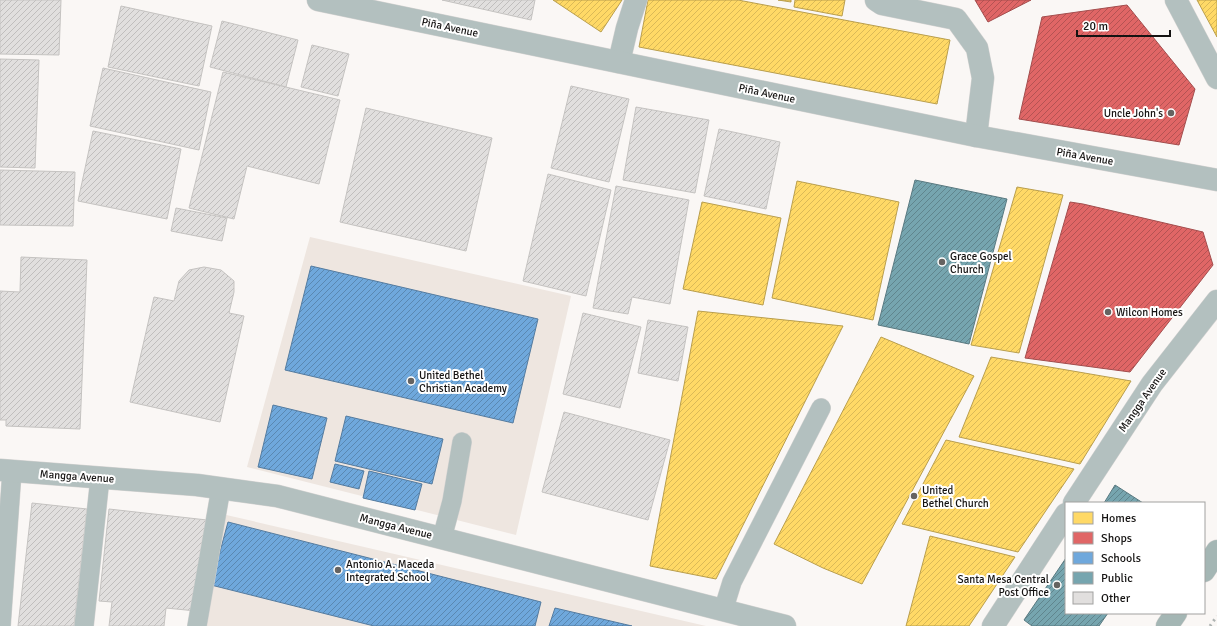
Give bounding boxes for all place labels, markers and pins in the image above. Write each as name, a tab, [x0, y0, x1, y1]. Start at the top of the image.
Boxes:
place label: Uncle John's	[1104, 107, 1163, 120]
marker: Uncle John's	[1166, 108, 1176, 118]
place label: Grace Gospel Church	[950, 250, 1012, 276]
marker: Grace Gospel Church	[937, 257, 947, 267]
place label: Wilcon Homes	[1116, 306, 1183, 319]
marker: Wilcon Homes	[1103, 307, 1113, 317]
place label: United Bethel Christian Academy	[419, 369, 508, 395]
marker: United Bethel Christian Academy	[406, 376, 416, 386]
place label: United Bethel Church	[922, 484, 989, 510]
marker: United Bethel Church	[909, 491, 919, 501]
place label: Antonio A. Maceda Integrated School	[346, 558, 435, 584]
marker: Antonio A. Maceda Integrated School	[333, 565, 343, 575]
place label: Santa Mesa Central Post Office	[958, 573, 1049, 599]
marker: Santa Mesa Central Post Office	[1052, 580, 1062, 590]

